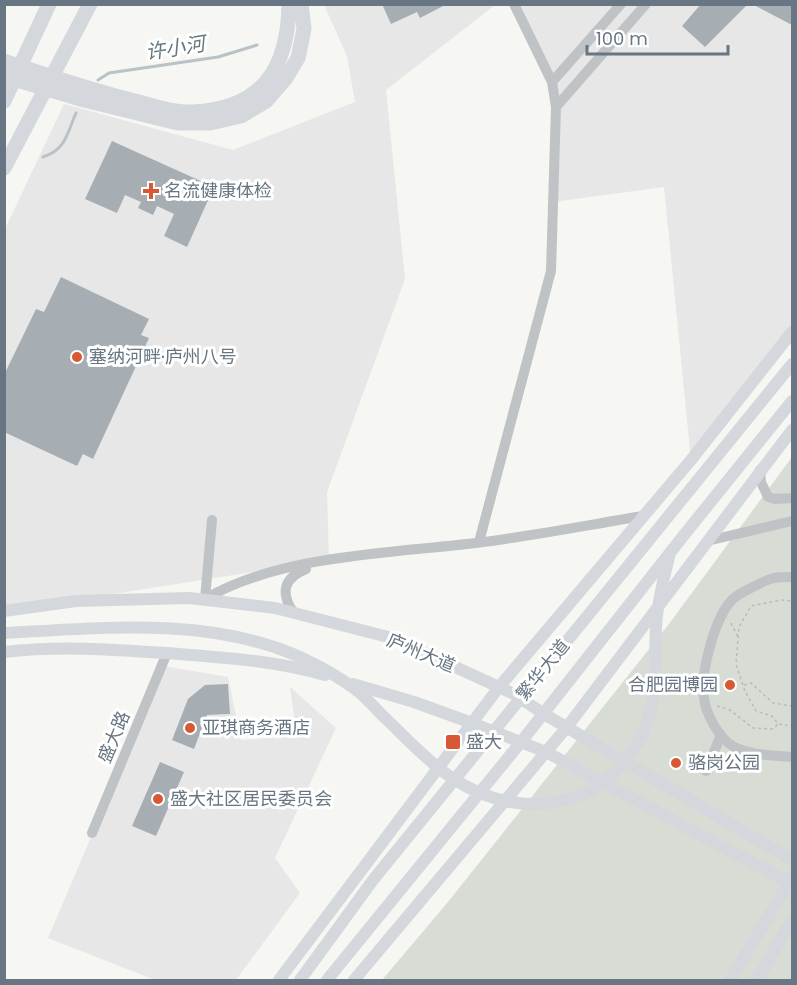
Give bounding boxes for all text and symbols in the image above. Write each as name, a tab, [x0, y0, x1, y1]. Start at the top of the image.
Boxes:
scale bar	[587, 18, 728, 56]
text: 100 m	[596, 26, 648, 51]
water label: 许小河	[143, 29, 211, 67]
place label: 名流健康体检	[164, 178, 272, 203]
marker: 名流健康体检	[142, 182, 160, 200]
place label: 塞纳河畔·庐州八号	[89, 344, 237, 369]
marker: 塞纳河畔·庐州八号	[70, 350, 84, 364]
street label: 庐州大道	[383, 627, 459, 678]
street label: 繁华大道	[510, 634, 575, 706]
place label: 合肥园博园	[628, 672, 718, 697]
marker: 合肥园博园	[723, 678, 737, 692]
street label: 盛大路	[91, 707, 136, 767]
place label: 亚琪商务酒店	[202, 715, 310, 740]
marker: 亚琪商务酒店	[183, 721, 197, 735]
place label: 盛大	[466, 729, 502, 754]
marker: 盛大	[444, 733, 462, 751]
place label: 骆岗公园	[688, 750, 760, 775]
marker: 骆岗公园	[669, 756, 683, 770]
place label: 盛大社区居民委员会	[170, 786, 332, 811]
marker: 盛大社区居民委员会	[151, 792, 165, 806]

